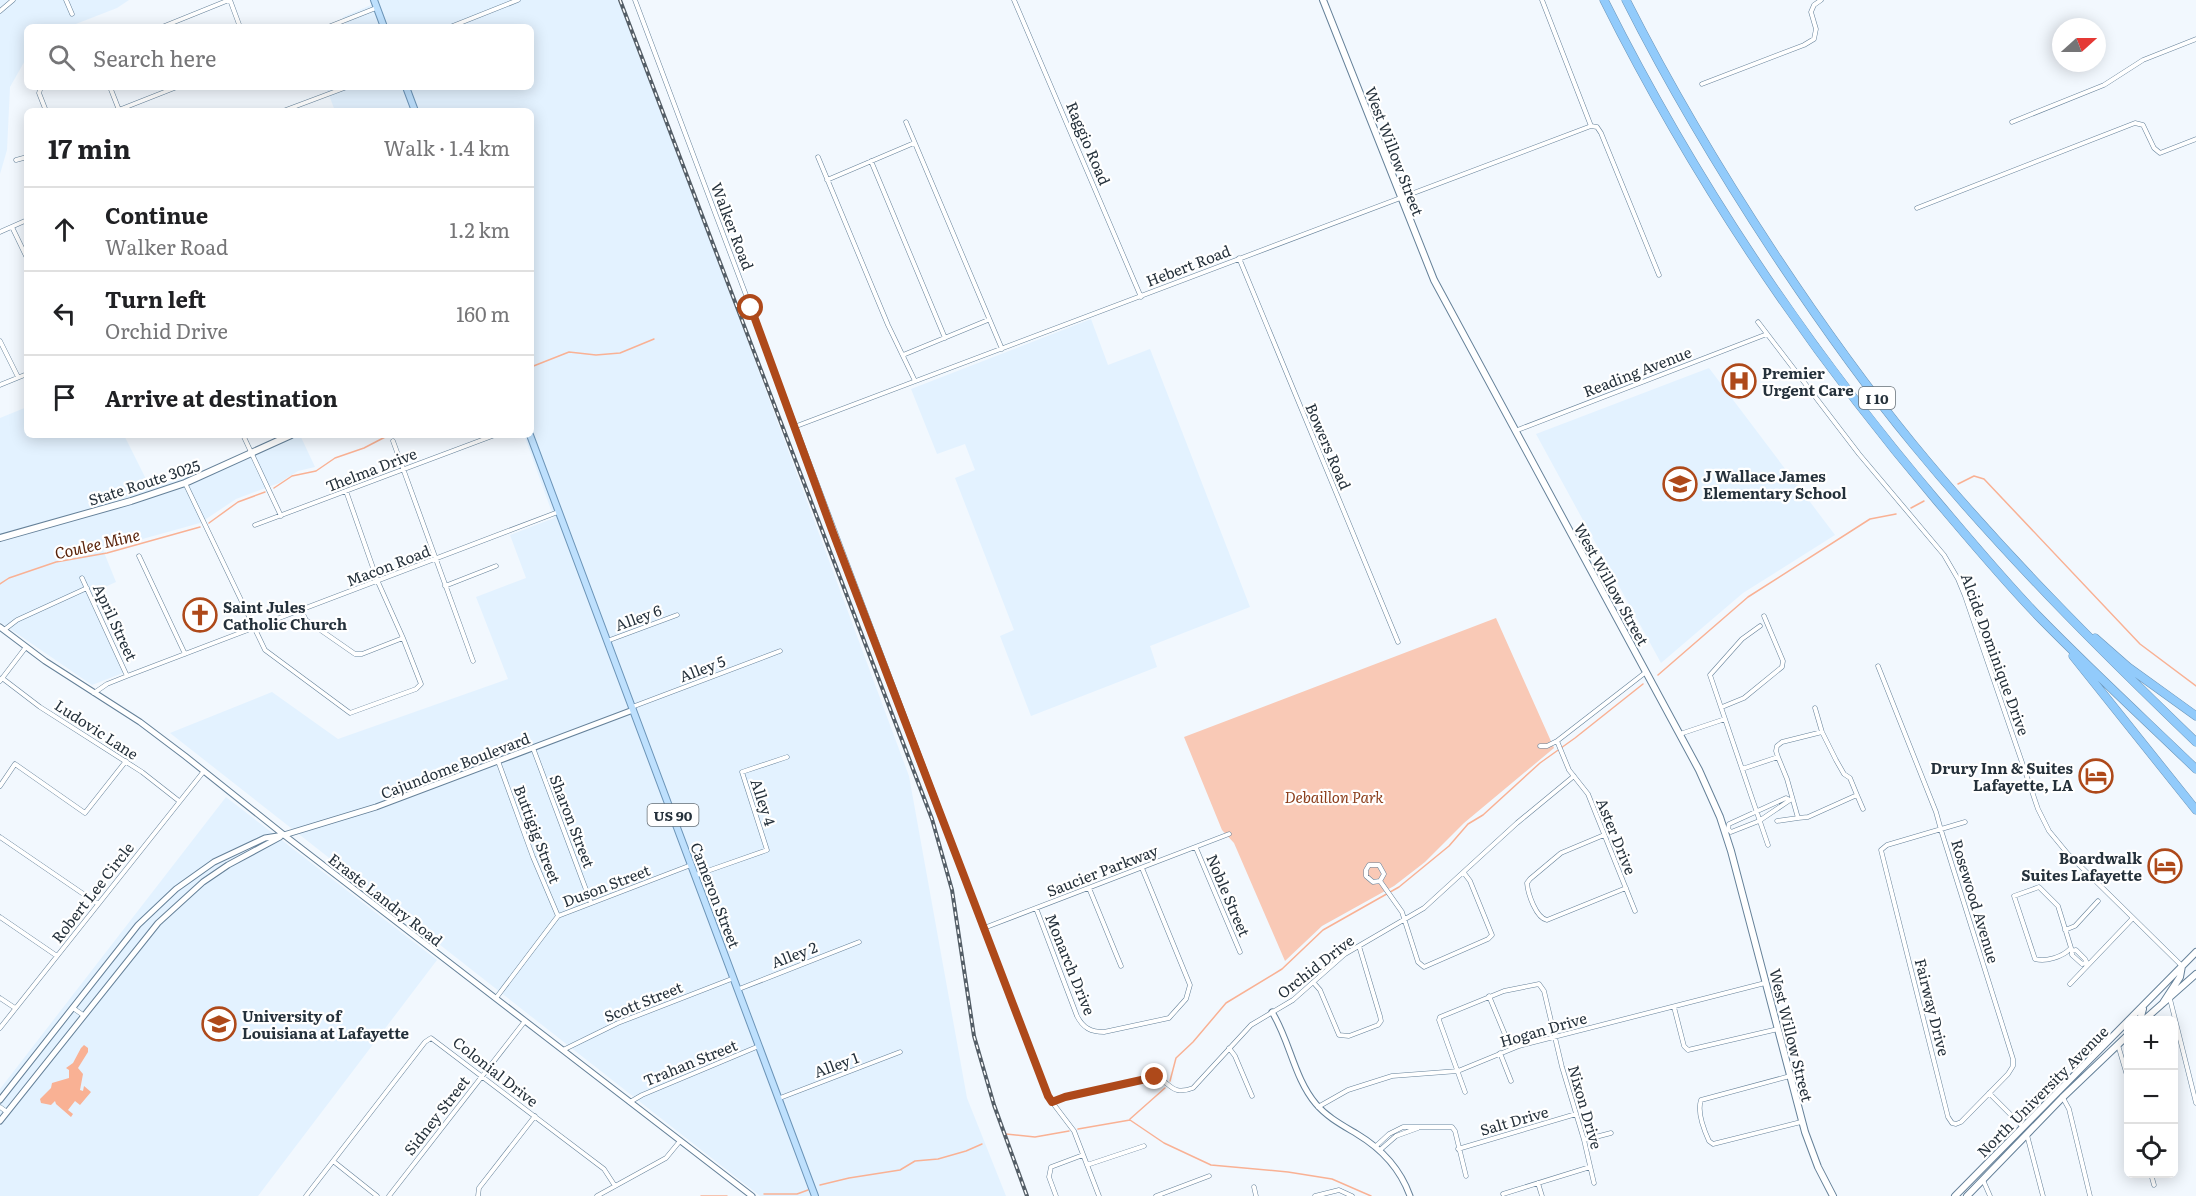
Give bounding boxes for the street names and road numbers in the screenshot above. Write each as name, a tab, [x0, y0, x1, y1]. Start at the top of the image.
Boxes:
street label: West Willow Street	[1360, 83, 1430, 219]
street label: Raggio Road	[1061, 98, 1117, 188]
street label: Walker Road	[706, 179, 760, 273]
street label: Hebert Road	[1142, 238, 1234, 292]
street label: Reading Avenue	[1579, 340, 1695, 402]
road number: I 10	[1859, 387, 1895, 409]
street label: Bowers Road	[1300, 399, 1358, 493]
street label: Thelma Drive	[322, 441, 420, 497]
street label: State Route 3025	[85, 453, 203, 511]
street label: West Willow Street	[1569, 519, 1655, 649]
street label: Macon Road	[343, 538, 433, 592]
street label: Alcide Dominique Drive	[1956, 570, 2036, 739]
street label: April Street	[88, 580, 144, 664]
street label: Alley 6	[611, 598, 665, 636]
street label: Alley 5	[676, 649, 729, 687]
street label: Ludovic Lane	[51, 693, 144, 765]
street label: Cajundome Boulevard	[377, 726, 533, 804]
street label: Sharon Street	[545, 771, 601, 871]
street label: Alley 4	[746, 775, 782, 829]
street label: Buttigig Street	[509, 781, 567, 887]
street label: Aster Drive	[1591, 794, 1643, 878]
road number: US 90	[648, 804, 698, 826]
street label: Rosewood Avenue	[1946, 836, 2006, 966]
street label: Robert Lee Circle	[45, 837, 139, 947]
street label: Saucier Parkway	[1043, 838, 1161, 902]
street label: Cameron Street	[685, 839, 747, 951]
street label: Eraste Landry Road	[324, 847, 448, 951]
street label: Noble Street	[1201, 850, 1257, 940]
street label: Duson Street	[559, 858, 653, 912]
street label: Monarch Drive	[1040, 910, 1102, 1019]
street label: Orchid Drive	[1272, 928, 1359, 1003]
street label: Alley 2	[768, 935, 821, 973]
street label: Fairway Drive	[1910, 956, 1956, 1058]
street label: West Willow Street	[1764, 966, 1820, 1104]
street label: Scott Street	[600, 975, 686, 1027]
street label: Hogan Drive	[1497, 1006, 1589, 1052]
street label: North University Avenue	[1971, 1020, 2113, 1162]
street label: Colonial Drive	[448, 1030, 544, 1112]
street label: Trahan Street	[640, 1033, 740, 1091]
street label: Alley 1	[810, 1045, 862, 1083]
street label: Nixon Drive	[1563, 1062, 1609, 1152]
street label: Sidney Street	[398, 1070, 474, 1160]
street label: Salt Drive	[1477, 1099, 1551, 1141]

